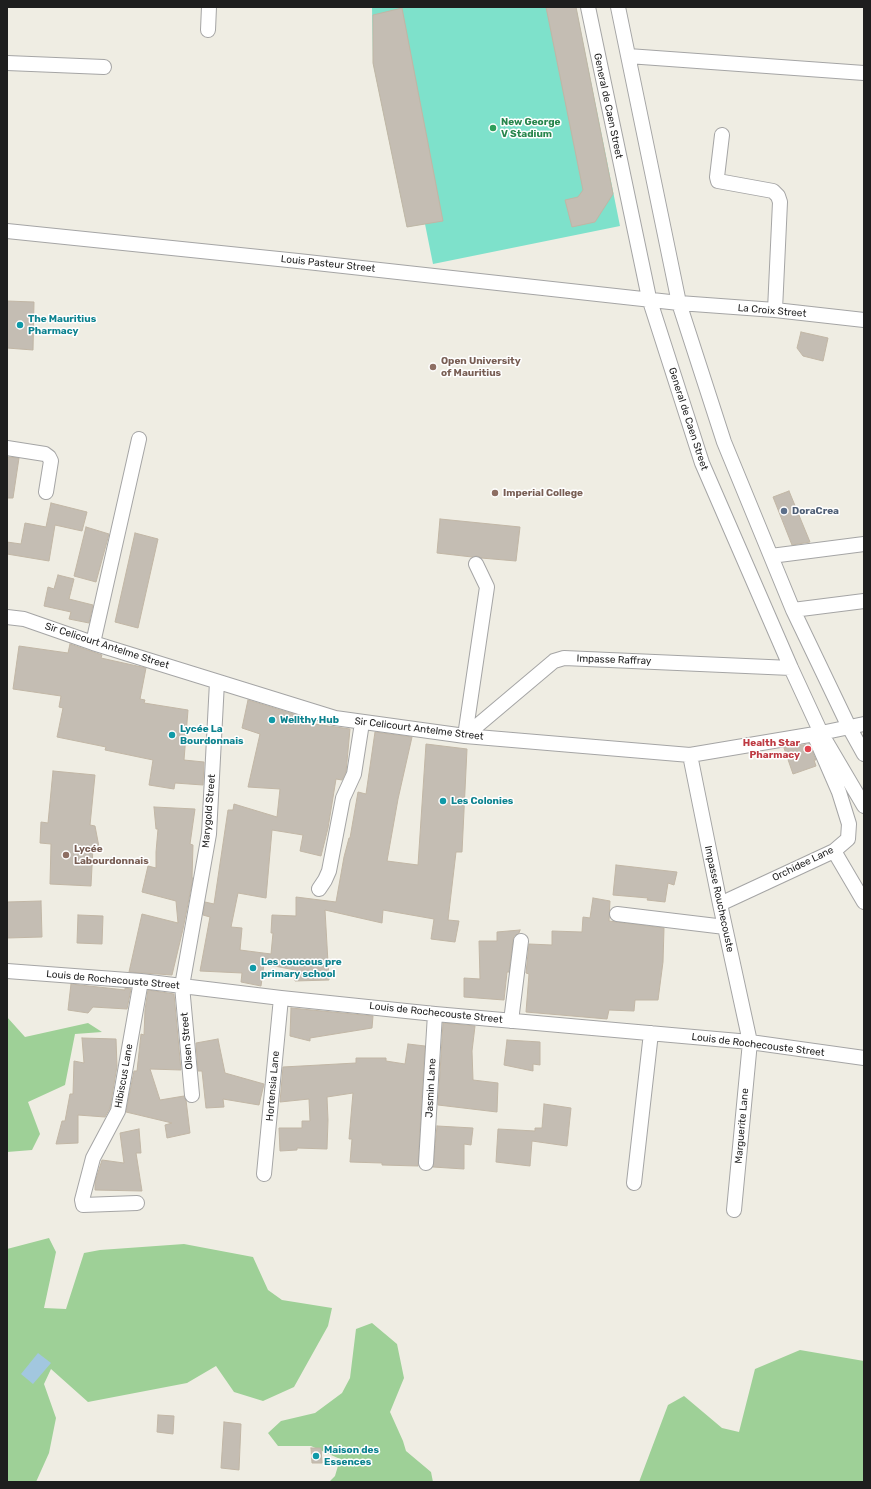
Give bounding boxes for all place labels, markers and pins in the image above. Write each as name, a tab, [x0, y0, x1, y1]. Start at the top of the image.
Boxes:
place label: New George V Stadium	[501, 116, 560, 140]
marker: New George V Stadium	[488, 123, 498, 133]
place label: The Mauritius Pharmacy	[28, 313, 96, 336]
marker: The Mauritius Pharmacy	[15, 320, 25, 330]
place label: Open University of Mauritius	[441, 355, 521, 378]
marker: Open University of Mauritius	[428, 362, 438, 372]
place label: Imperial College	[503, 487, 583, 499]
marker: Imperial College	[490, 488, 500, 498]
place label: DoraCrea	[792, 505, 839, 517]
marker: DoraCrea	[779, 506, 789, 516]
place label: Wellthy Hub	[280, 714, 339, 726]
marker: Wellthy Hub	[267, 715, 277, 725]
place label: Lycée La Bourdonnais	[180, 723, 244, 746]
marker: Lycée La Bourdonnais	[167, 730, 177, 740]
place label: Health Star Pharmacy	[743, 737, 800, 760]
marker: Health Star Pharmacy	[803, 744, 813, 754]
place label: Les Colonies	[451, 795, 513, 807]
marker: Les Colonies	[438, 796, 448, 806]
place label: Lycée Labourdonnais	[74, 843, 149, 866]
marker: Lycée Labourdonnais	[61, 850, 71, 860]
place label: Les coucous pre primary school	[261, 956, 342, 980]
marker: Les coucous pre primary school	[248, 963, 258, 973]
place label: Maison des Essences	[324, 1444, 379, 1468]
marker: Maison des Essences	[311, 1451, 321, 1461]

